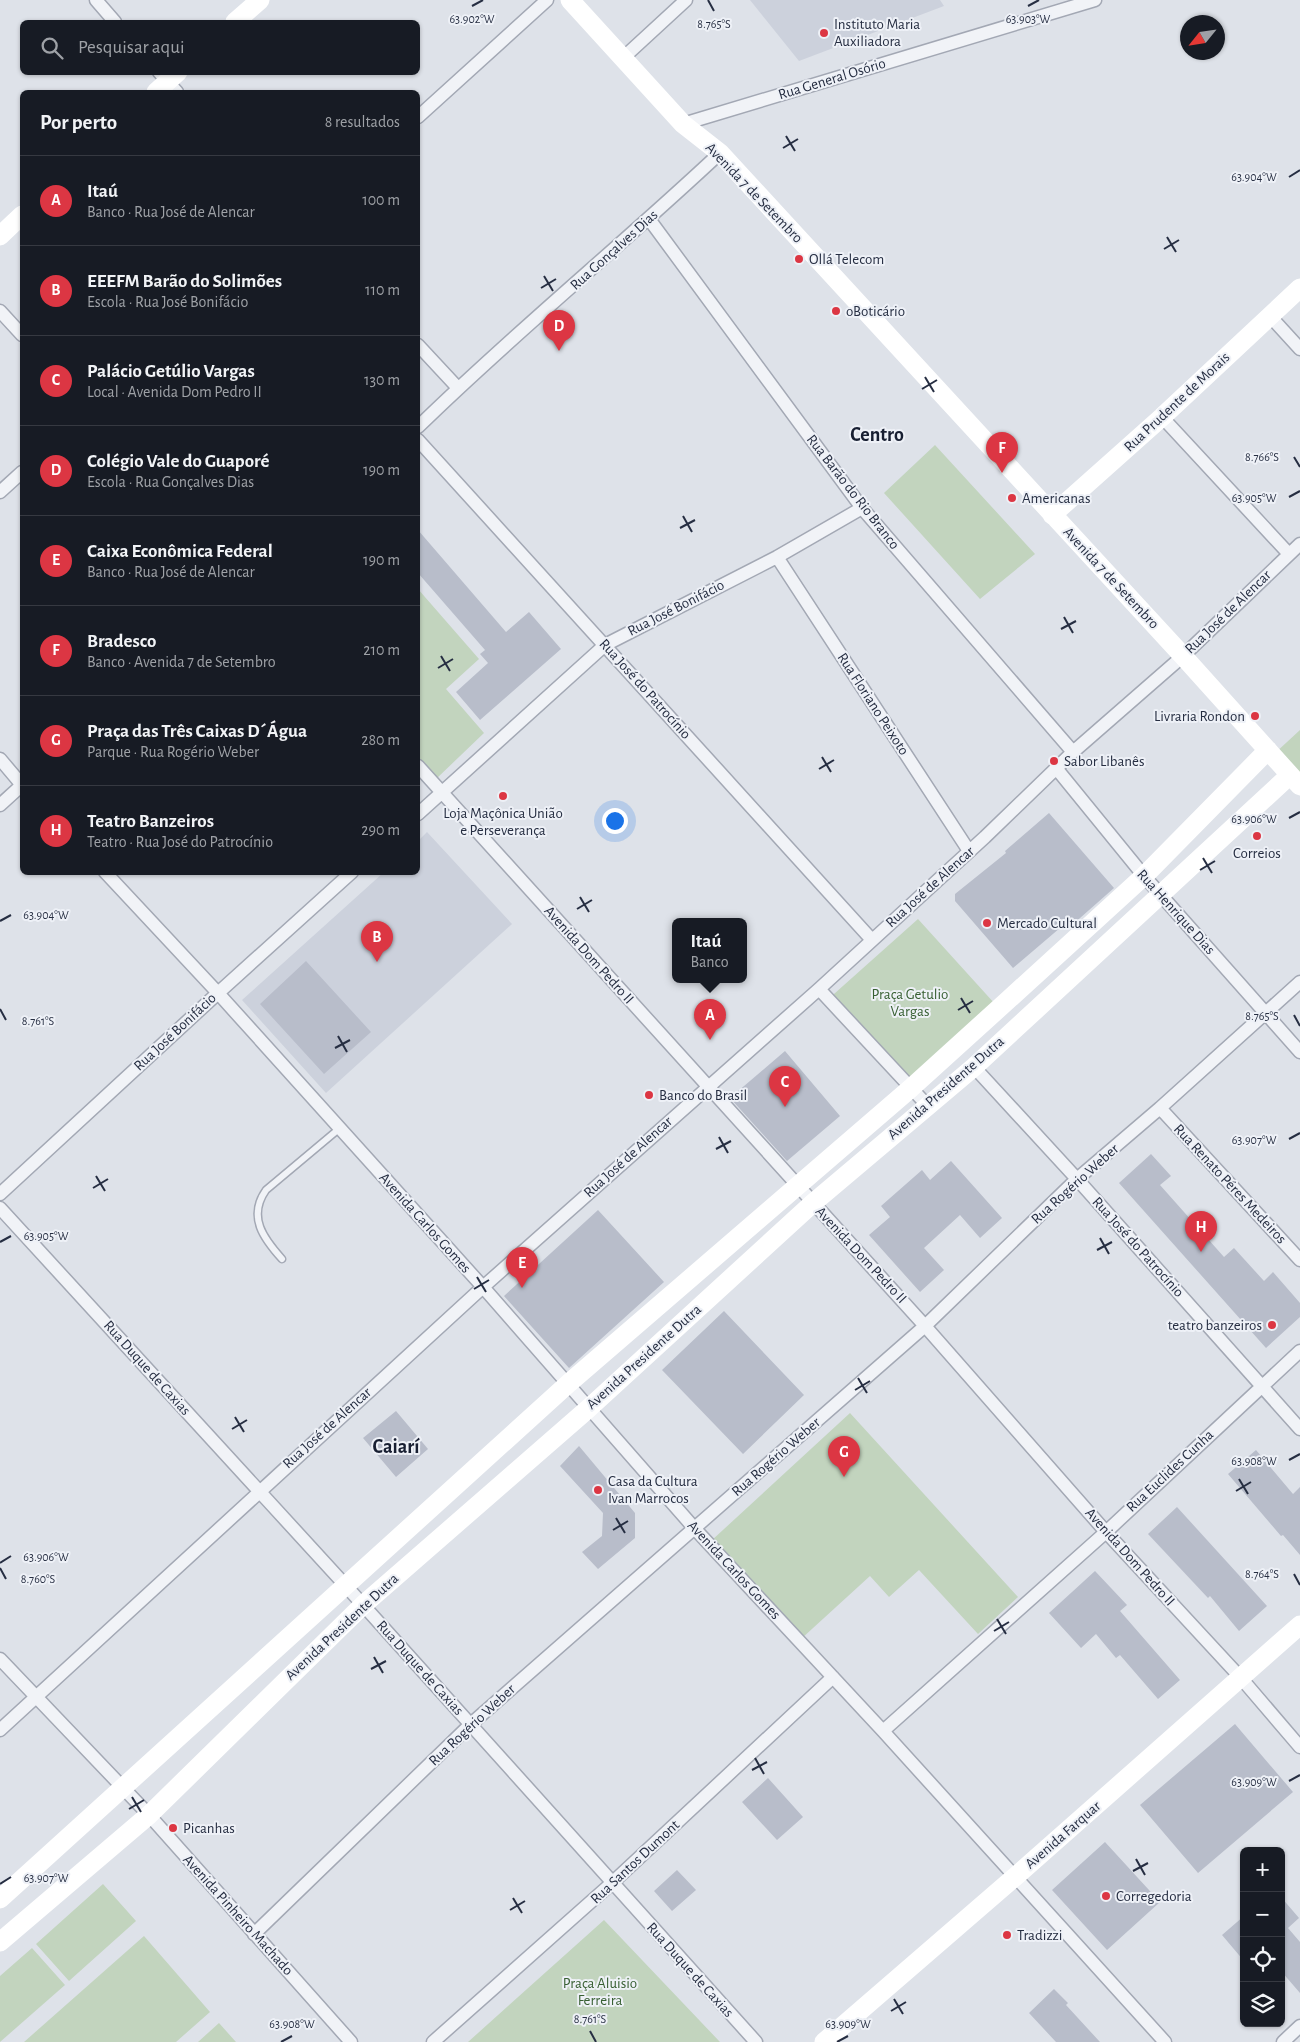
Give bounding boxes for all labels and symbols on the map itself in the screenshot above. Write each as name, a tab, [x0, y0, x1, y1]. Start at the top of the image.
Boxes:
text: 63.902°W	[449, 13, 495, 25]
text: 63.903°W	[1006, 13, 1051, 25]
north arrow	[1180, 15, 1225, 60]
place label: Instituto Maria Auxiliadora	[834, 17, 920, 49]
text: 8.765°S	[697, 18, 731, 30]
marker: Instituto Maria Auxiliadora	[818, 27, 830, 39]
street label: Rua General Osório	[777, 56, 887, 102]
street label: Avenida 7 de Setembro	[702, 140, 806, 246]
text: 63.904°W	[1231, 171, 1277, 183]
street label: Rua Gonçalves Dias	[567, 207, 661, 293]
place label: Ollá Telecom	[809, 252, 884, 267]
marker: Ollá Telecom	[793, 253, 805, 265]
place label: oBoticário	[846, 304, 905, 319]
marker: oBoticário	[830, 305, 842, 317]
pin: D	[543, 310, 575, 351]
street label: Rua Prudente de Morais	[1121, 349, 1233, 455]
district label: Centro	[850, 425, 904, 445]
street label: Rua Barão do Rio Branco	[804, 432, 902, 552]
pin: F	[986, 432, 1018, 473]
text: 8.766°S	[1245, 451, 1279, 463]
place label: Americanas	[1022, 491, 1091, 506]
marker: Americanas	[1006, 492, 1018, 504]
text: 63.905°W	[1232, 492, 1277, 504]
street label: Avenida 7 de Setembro	[1060, 524, 1162, 632]
street label: Rua José de Alencar	[1182, 567, 1274, 657]
street label: Rua José Bonifácio	[625, 577, 727, 639]
street label: Rua José do Patrocínio	[596, 636, 694, 742]
street label: Rua Floriano Peixoto	[834, 650, 912, 758]
place label: Livraria Rondon	[1154, 709, 1245, 724]
marker: Livraria Rondon	[1249, 710, 1261, 722]
place label: Sabor Libanês	[1064, 754, 1145, 769]
marker: Sabor Libanês	[1048, 755, 1060, 767]
marker: Loja Maçônica União e Perseverança	[497, 790, 509, 802]
place label: Loja Maçônica União e Perseverança	[443, 806, 563, 838]
your location	[602, 808, 628, 834]
text: 63.906°W	[1231, 813, 1277, 825]
marker: Correios	[1251, 830, 1263, 842]
street label: Rua José de Alencar	[883, 843, 977, 930]
place label: Correios	[1233, 846, 1281, 861]
street label: Rua Henrique Dias	[1134, 867, 1218, 957]
street label: Avenida Dom Pedro II	[541, 903, 637, 1007]
text: 63.904°W	[23, 909, 69, 921]
place label: Mercado Cultural	[997, 916, 1097, 931]
marker: Mercado Cultural	[981, 917, 993, 929]
pin: B	[361, 921, 393, 962]
park label: Praça Getulio Vargas	[872, 987, 948, 1019]
street label: Rua José Bonifácio	[131, 990, 219, 1074]
pin: A	[694, 999, 726, 1040]
text: 8.765°S	[1245, 1010, 1279, 1022]
text: 8.761°S	[22, 1015, 55, 1027]
street label: Avenida Presidente Dutra	[885, 1034, 1007, 1142]
pin: C	[769, 1066, 801, 1107]
place label: Banco do Brasil	[659, 1088, 747, 1103]
marker: Banco do Brasil	[643, 1089, 655, 1101]
street label: Rua José de Alencar	[581, 1113, 675, 1200]
street label: Rua Renato Péres Medeiros	[1171, 1121, 1289, 1247]
text: 63.907°W	[1232, 1134, 1277, 1146]
street label: Rua Rogério Weber	[1028, 1141, 1122, 1227]
street label: Avenida Carlos Gomes	[376, 1170, 474, 1276]
street label: Rua José do Patrocínio	[1089, 1194, 1187, 1300]
street label: Avenida Dom Pedro II	[813, 1204, 909, 1306]
pin: H	[1185, 1211, 1217, 1252]
text: 63.905°W	[24, 1230, 69, 1242]
pin: E	[506, 1247, 538, 1288]
street label: Avenida Presidente Dutra	[584, 1302, 704, 1412]
street label: Rua Duque de Caxias	[101, 1318, 193, 1418]
place label: teatro banzeiros	[1168, 1318, 1262, 1333]
marker: teatro banzeiros	[1266, 1319, 1278, 1331]
street label: Rua José de Alencar	[280, 1384, 374, 1471]
street label: Rua Rogério Weber	[729, 1415, 823, 1499]
street label: Rua Euclides Cunha	[1124, 1427, 1217, 1515]
pin: G	[828, 1436, 860, 1477]
district label: Caiarí	[373, 1437, 420, 1457]
text: 63.908°W	[1231, 1455, 1277, 1467]
place label: Casa da Cultura Ivan Marrocos	[608, 1474, 698, 1506]
marker: Casa da Cultura Ivan Marrocos	[592, 1484, 604, 1496]
street label: Avenida Dom Pedro II	[1082, 1505, 1178, 1609]
street label: Avenida Carlos Gomes	[685, 1518, 783, 1622]
text: 63.906°W	[23, 1551, 69, 1563]
text: 8.764°S	[1245, 1568, 1279, 1580]
street label: Avenida Presidente Dutra	[283, 1571, 402, 1683]
text: 8.760°S	[21, 1573, 56, 1585]
street label: Rua Duque de Caxias	[374, 1618, 466, 1718]
street label: Rua Rogério Weber	[426, 1681, 518, 1769]
text: 63.909°W	[1231, 1776, 1277, 1788]
street label: Avenida Farquar	[1022, 1798, 1104, 1872]
street label: Rua Santos Dumont	[588, 1817, 682, 1907]
place label: Picanhas	[183, 1821, 235, 1836]
marker: Picanhas	[167, 1822, 179, 1834]
street label: Avenida Pinheiro Machado	[180, 1852, 296, 1978]
text: 63.907°W	[24, 1872, 69, 1884]
place label: Corregedoria	[1116, 1889, 1192, 1904]
marker: Corregedoria	[1100, 1890, 1112, 1902]
street label: Rua Duque de Caxias	[644, 1920, 736, 2020]
place label: Tradizzi	[1017, 1928, 1062, 1943]
marker: Tradizzi	[1001, 1929, 1013, 1941]
park label: Praça Aluisio Ferreira	[563, 1976, 637, 2008]
text: 8.761°S	[574, 2013, 607, 2025]
text: 63.908°W	[269, 2018, 315, 2030]
text: 63.909°W	[825, 2018, 871, 2030]

